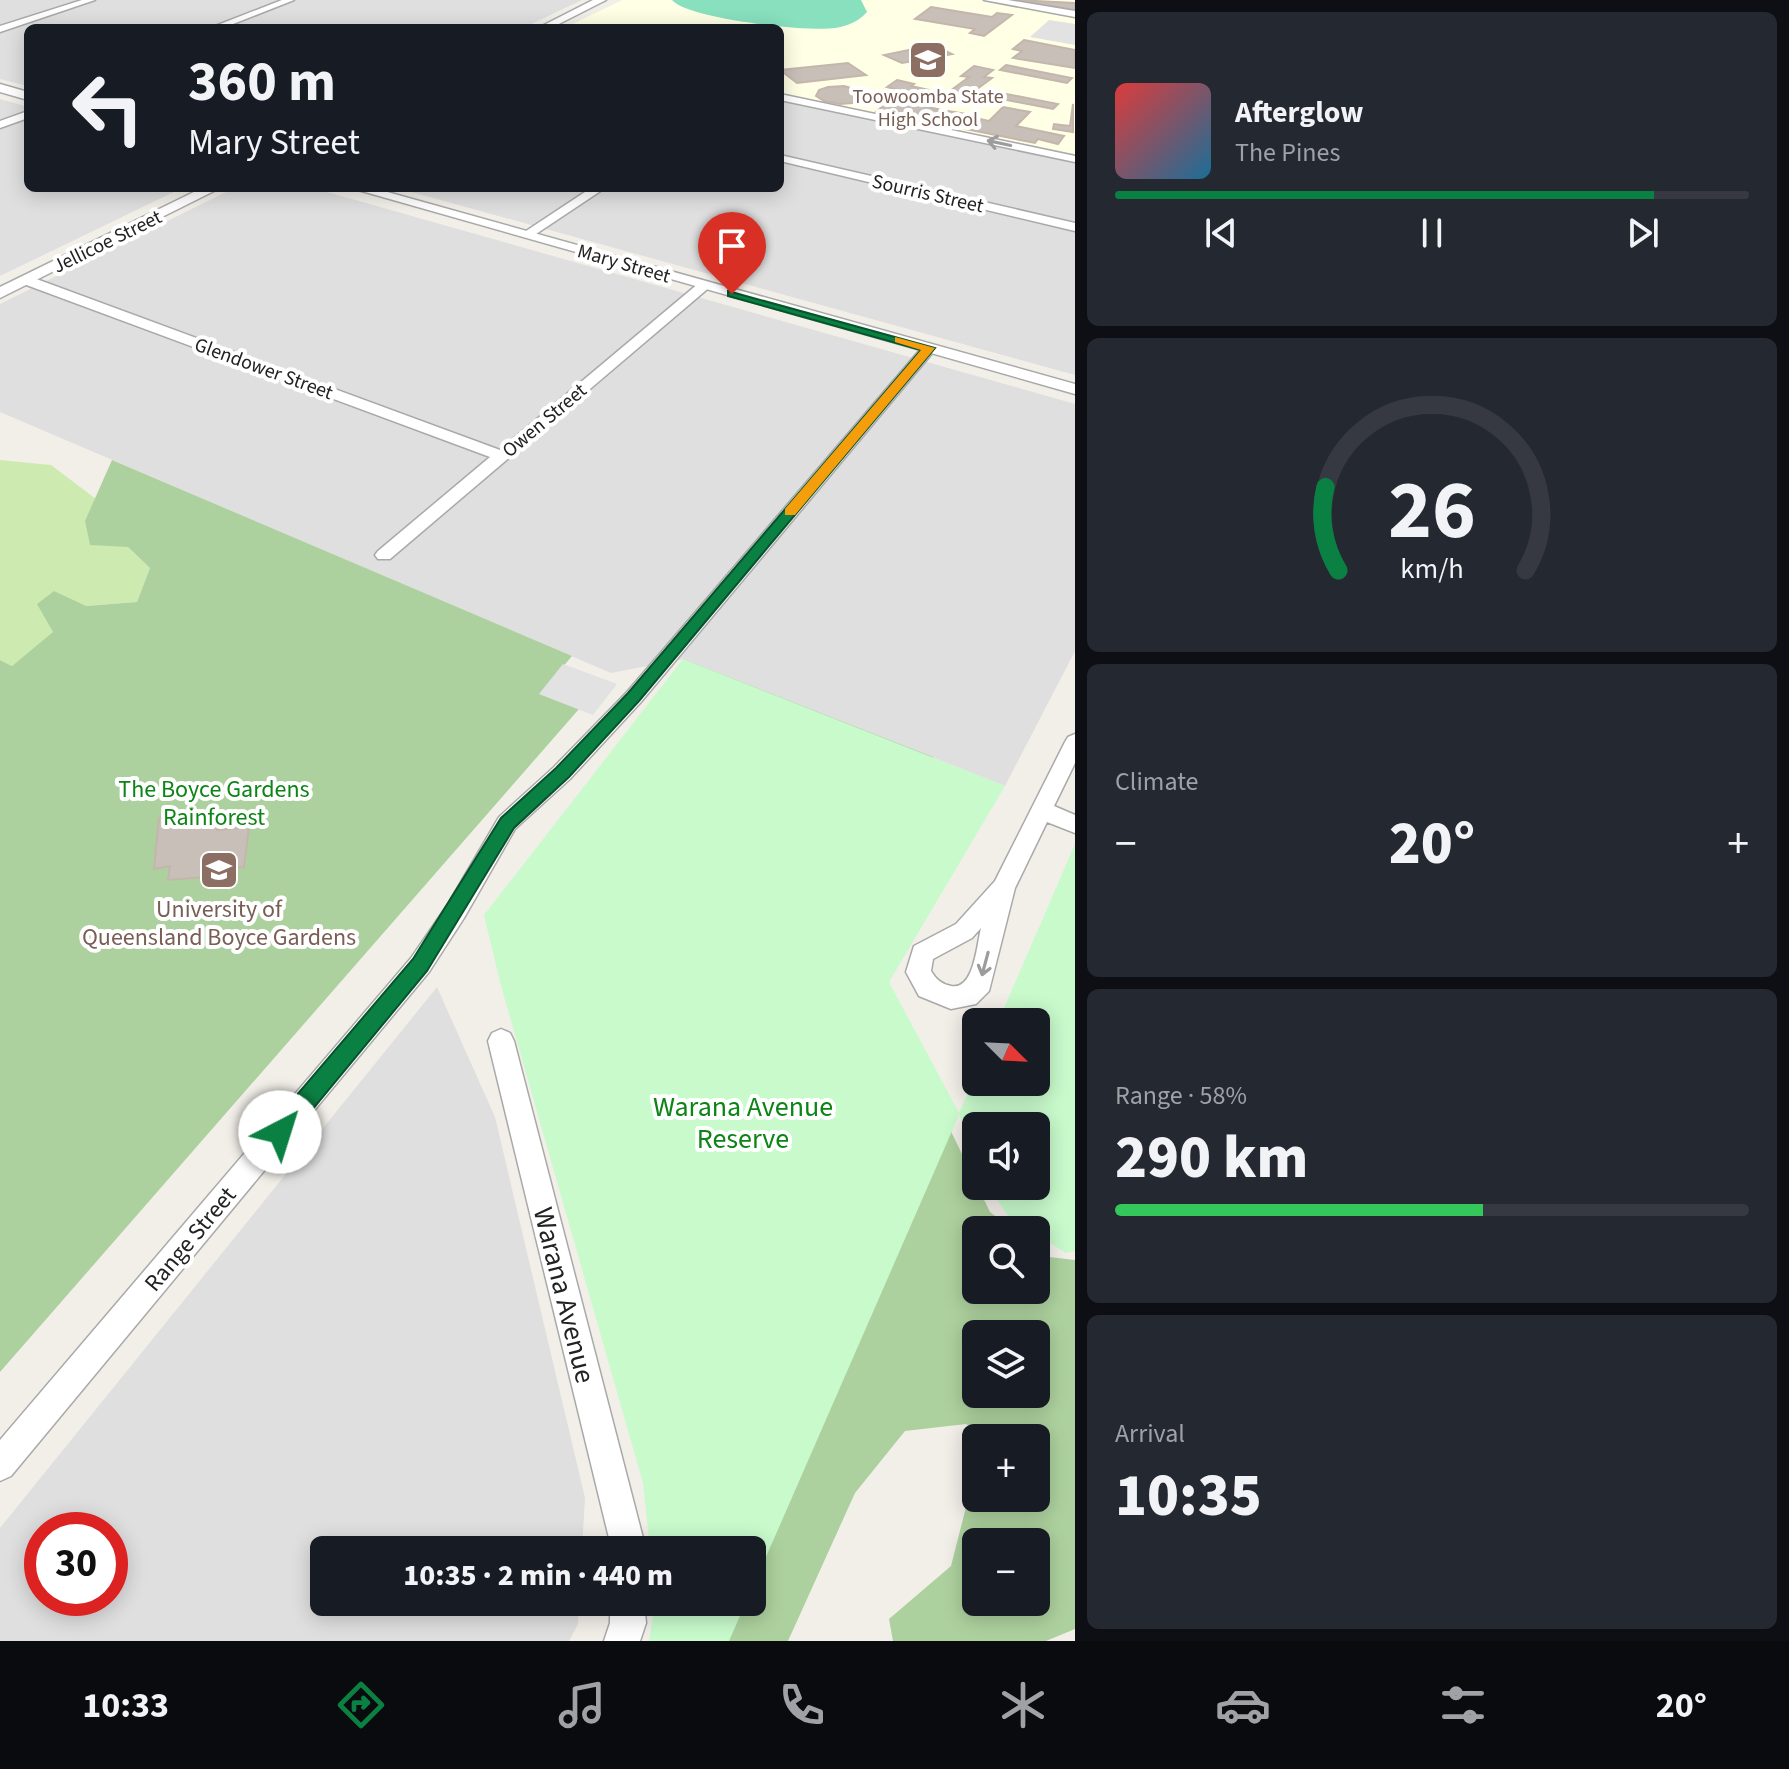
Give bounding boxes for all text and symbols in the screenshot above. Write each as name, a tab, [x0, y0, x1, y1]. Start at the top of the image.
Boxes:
school or university icon: Toowoomba State High School	[907, 39, 949, 81]
text: 360 m	[188, 43, 336, 122]
icon: left	[56, 56, 160, 160]
place label: Toowoomba State High School	[852, 83, 1004, 134]
text: Afterglow	[1235, 91, 1363, 134]
text: Mary Street	[188, 117, 360, 168]
text: The Pines	[1235, 134, 1340, 171]
one-way arrow	[986, 135, 1012, 150]
street label: Sourris Street	[869, 168, 987, 220]
street label: Jellicoe Street	[48, 203, 167, 280]
icon: previous	[1199, 211, 1243, 255]
icon: pause	[1410, 211, 1454, 255]
icon: next	[1621, 211, 1665, 255]
pin	[698, 212, 766, 294]
icon: arrive	[710, 224, 754, 268]
street label: Mary Street	[574, 237, 674, 291]
street label: Glendower Street	[191, 331, 337, 407]
street label: Owen Street	[496, 377, 593, 464]
text: 26	[1388, 451, 1476, 569]
text: km/h	[1400, 549, 1464, 589]
text: Climate	[1115, 763, 1199, 800]
park label: The Boyce Gardens Rainforest	[118, 772, 310, 835]
text: 20°	[1389, 802, 1475, 887]
text: −	[1115, 813, 1137, 876]
text: +	[1727, 813, 1749, 876]
school or university icon: University of Queensland Boyce Gardens	[198, 849, 240, 891]
place label: University of Queensland Boyce Gardens	[82, 892, 356, 955]
one-way arrow	[977, 950, 992, 976]
north arrow	[962, 1008, 1050, 1096]
map controls	[962, 1008, 1050, 1616]
text: Range · 58%	[1115, 1077, 1247, 1114]
park label: Warana Avenue Reserve	[653, 1087, 833, 1159]
position arrow	[238, 1090, 322, 1174]
button: sound	[962, 1112, 1050, 1200]
text: 290 km	[1115, 1116, 1308, 1201]
street label: Range Street	[136, 1179, 245, 1299]
street label: Warana Avenue	[523, 1203, 605, 1387]
button: search	[962, 1216, 1050, 1304]
button: layers	[962, 1320, 1050, 1408]
text: Arrival	[1115, 1415, 1185, 1452]
button: +	[962, 1424, 1050, 1512]
text: 10:35	[1115, 1454, 1262, 1539]
speed limit sign: 30	[24, 1512, 128, 1616]
button: −	[962, 1528, 1050, 1616]
text: 10:35 · 2 min · 440 m	[403, 1554, 673, 1597]
icon: directions	[333, 1677, 389, 1733]
icon: music	[554, 1677, 610, 1733]
icon: phone	[774, 1677, 830, 1733]
icon: climate	[995, 1677, 1051, 1733]
icon: car	[1215, 1677, 1271, 1733]
icon: filters	[1435, 1677, 1491, 1733]
text: 10:33	[82, 1680, 169, 1731]
text: 20°	[1656, 1680, 1707, 1731]

